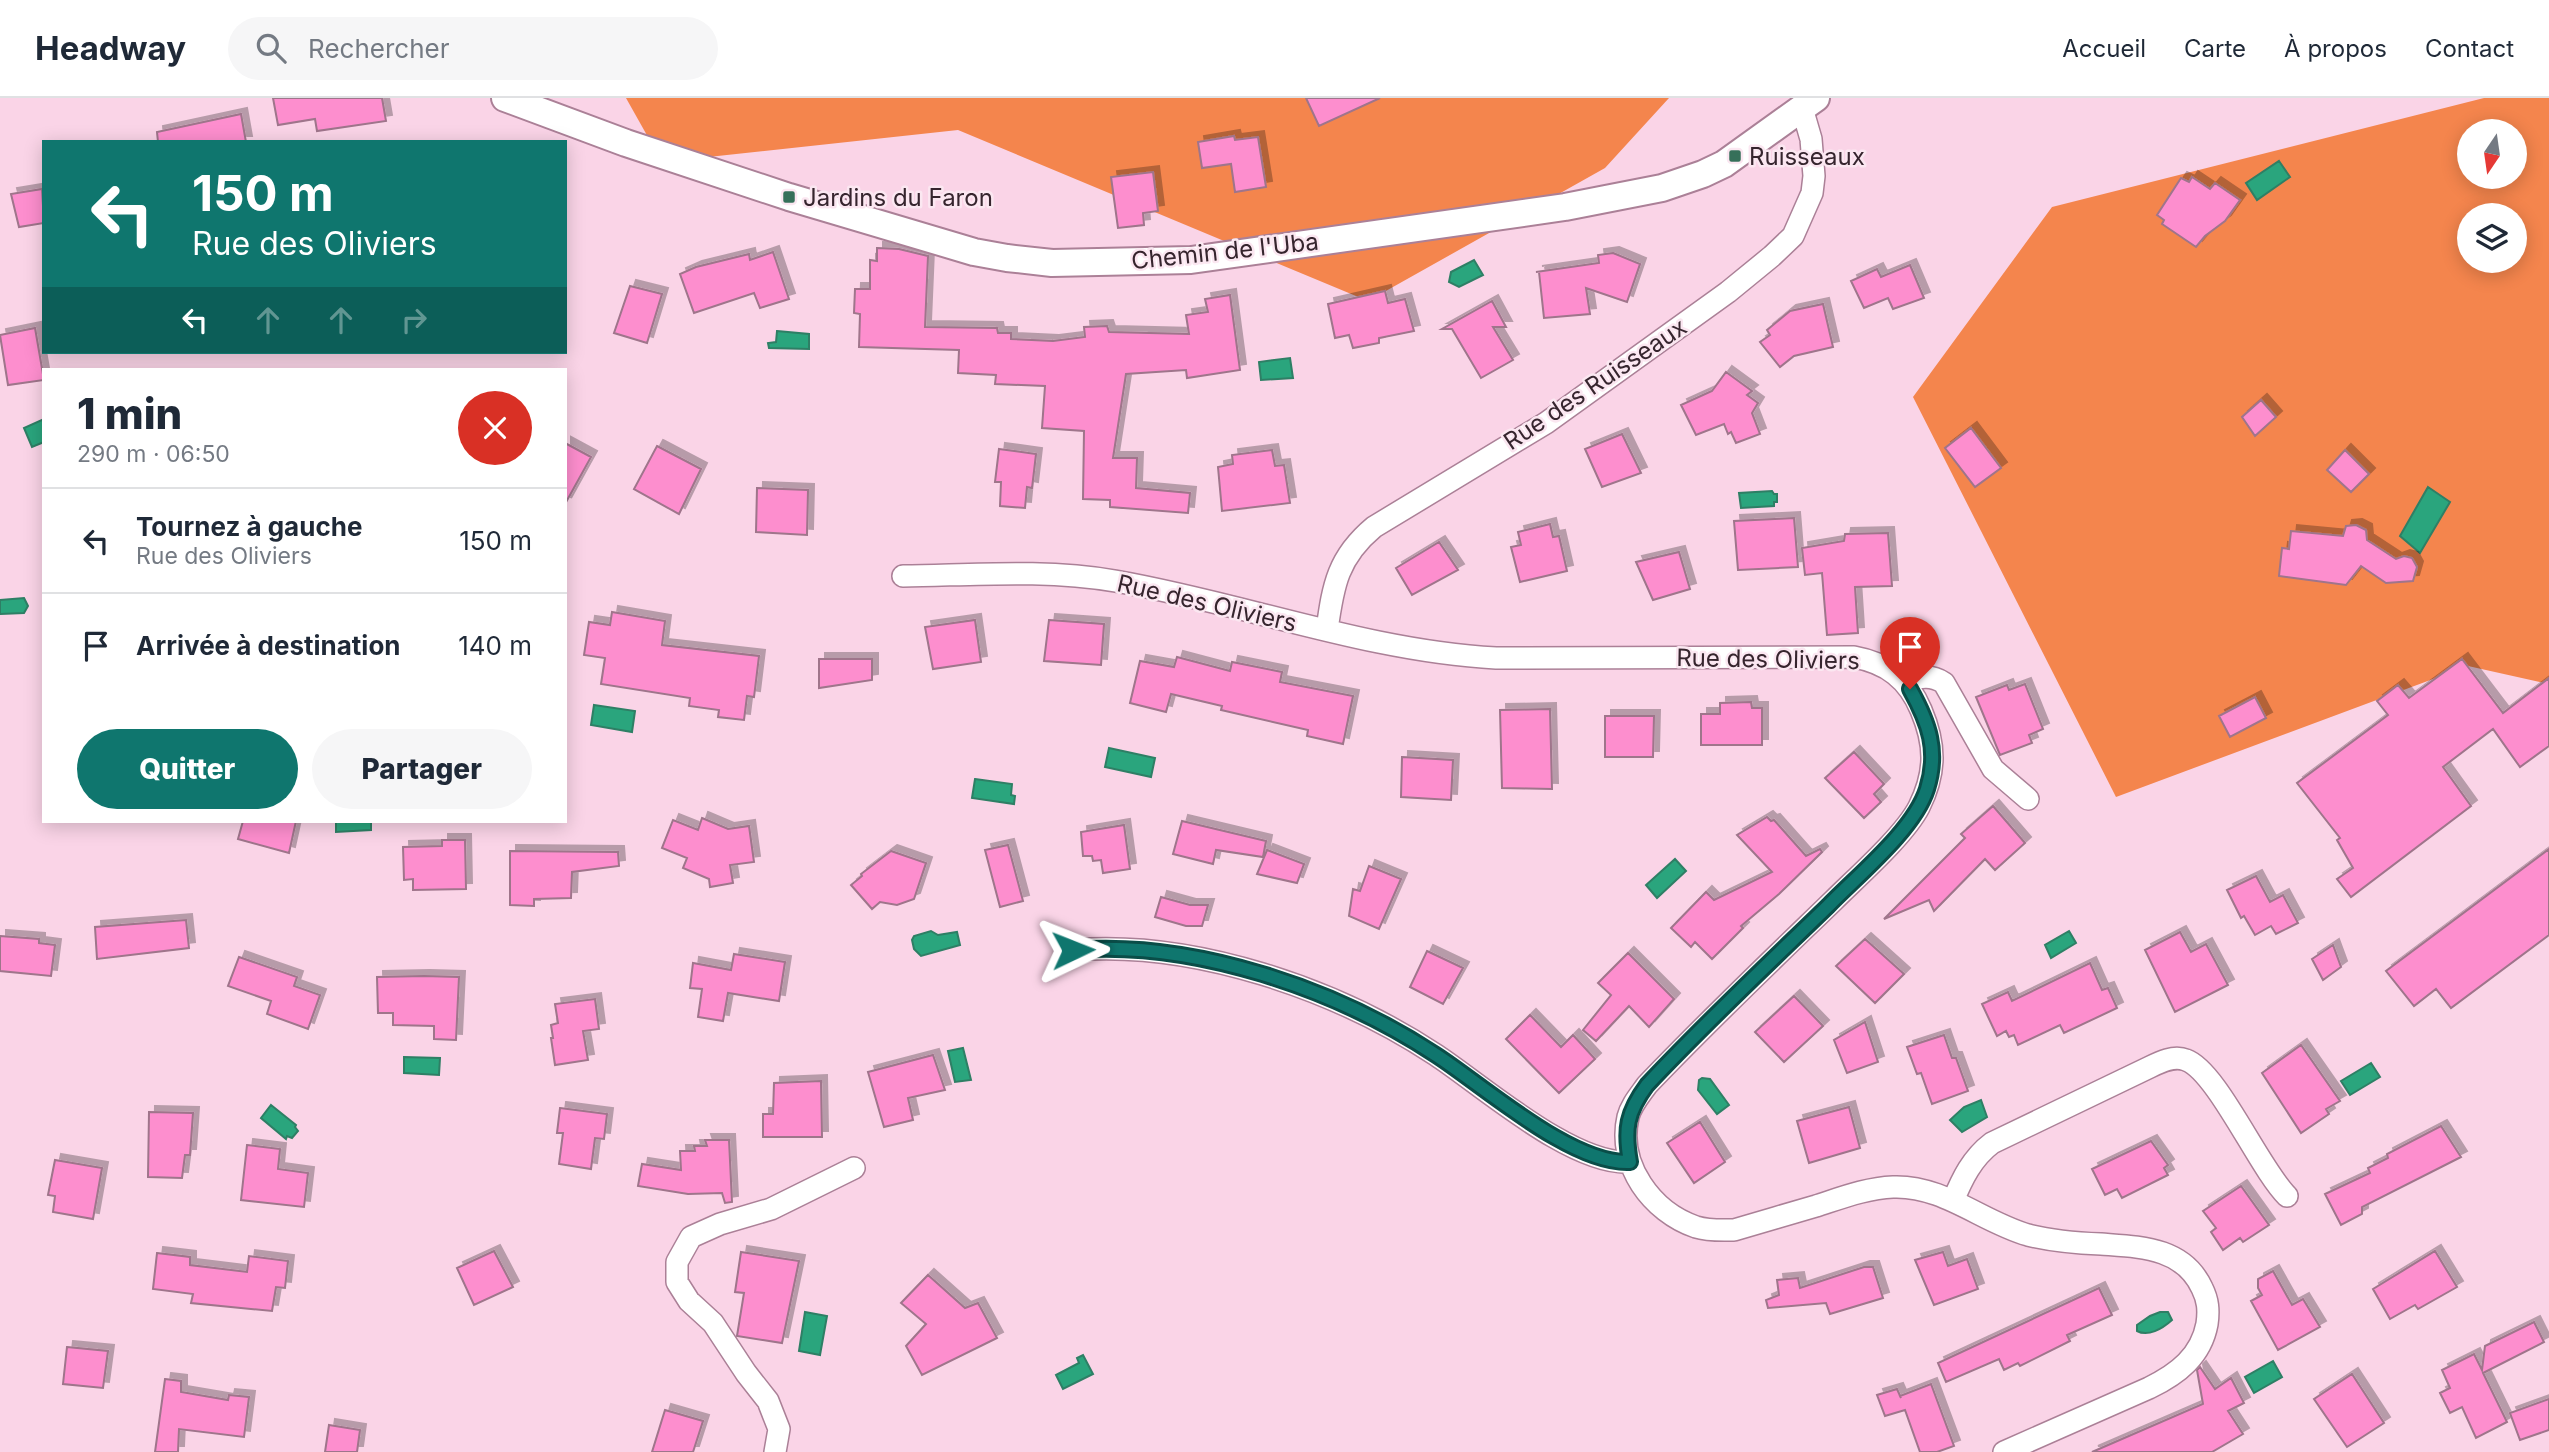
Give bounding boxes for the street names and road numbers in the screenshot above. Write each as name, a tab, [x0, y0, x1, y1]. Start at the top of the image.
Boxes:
street label: Chemin de l'Uba	[1130, 227, 1320, 275]
street label: Rue des Ruisseaux	[1498, 312, 1692, 456]
street label: Rue des Oliviers	[1114, 568, 1300, 638]
street label: Rue des Oliviers	[1676, 643, 1860, 675]

